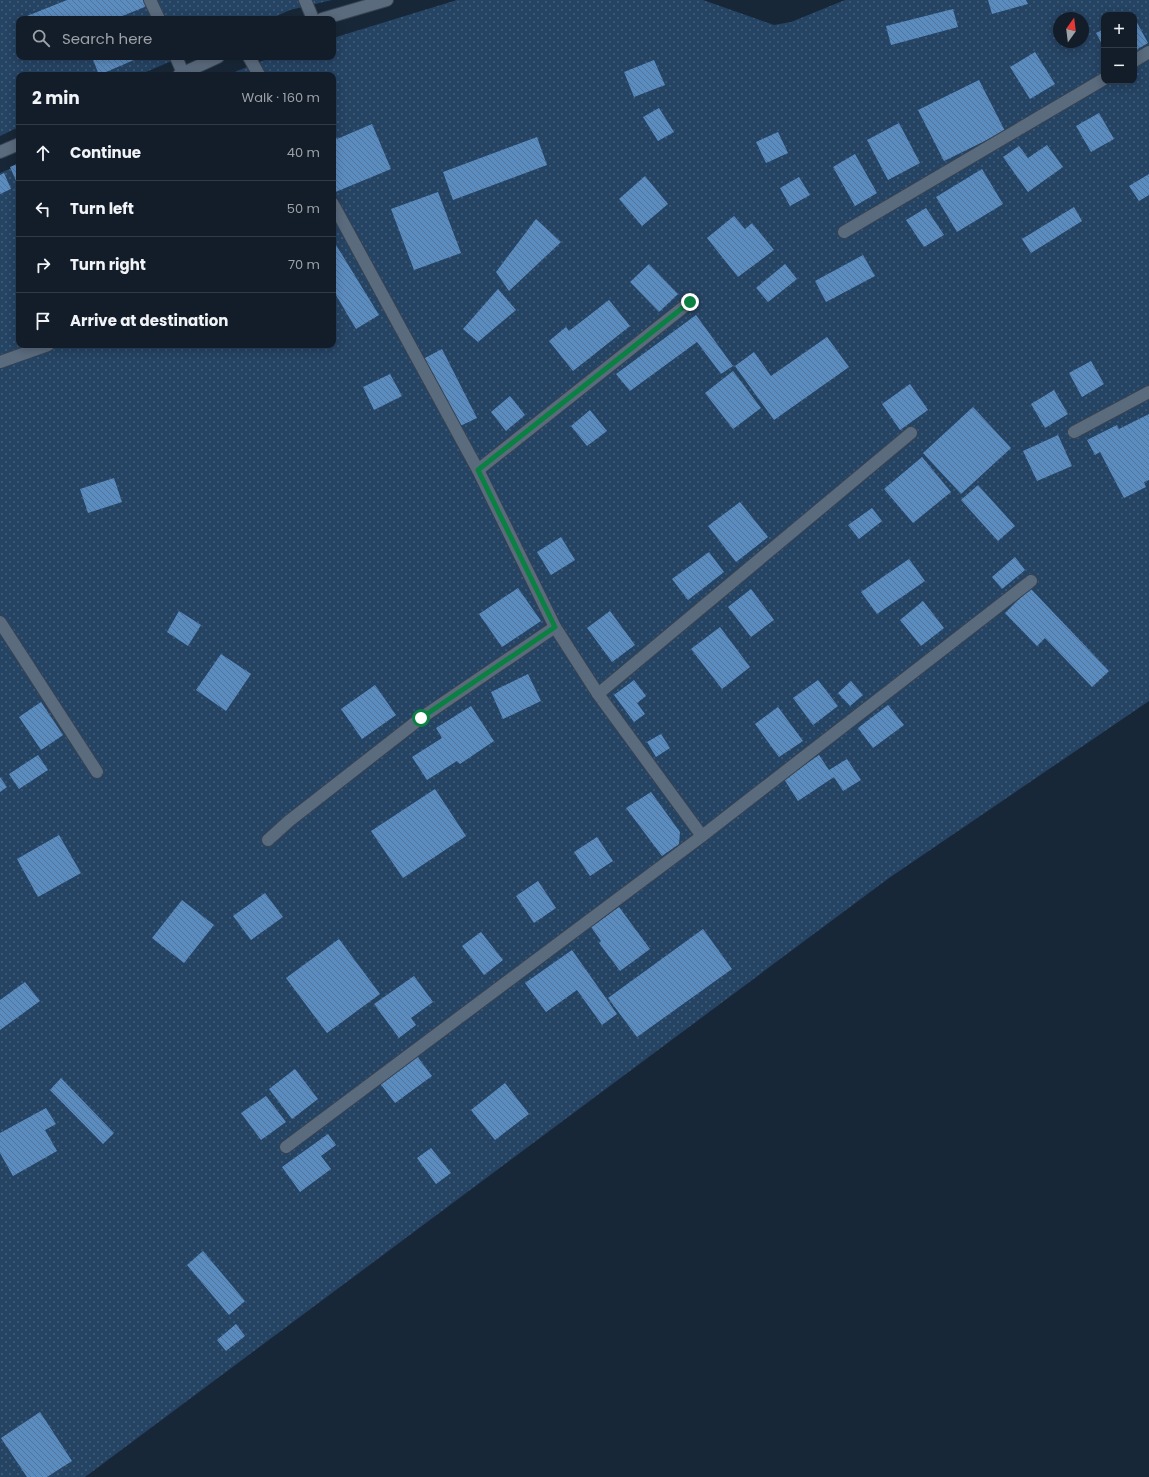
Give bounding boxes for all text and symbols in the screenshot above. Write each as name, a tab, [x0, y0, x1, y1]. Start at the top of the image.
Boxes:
north arrow	[1053, 12, 1089, 48]
map controls	[1101, 12, 1137, 84]
button: +	[1101, 12, 1137, 48]
search box	[16, 16, 336, 60]
icon: search	[30, 27, 52, 49]
text: Search here	[62, 28, 152, 49]
button: −	[1101, 48, 1137, 84]
text: 2 min	[32, 86, 80, 110]
text: Walk · 160 m	[241, 88, 320, 107]
icon: ahead	[32, 142, 54, 164]
text: Continue	[70, 142, 141, 163]
text: 40 m	[287, 143, 320, 162]
icon: left	[32, 198, 54, 220]
text: Turn left	[70, 198, 134, 219]
text: 50 m	[287, 199, 320, 218]
icon: right	[32, 254, 54, 276]
text: Turn right	[70, 254, 146, 275]
text: 70 m	[288, 255, 320, 274]
route end	[681, 293, 699, 311]
icon: arrive	[32, 310, 54, 332]
text: Arrive at destination	[70, 310, 228, 331]
route start	[412, 709, 430, 727]

